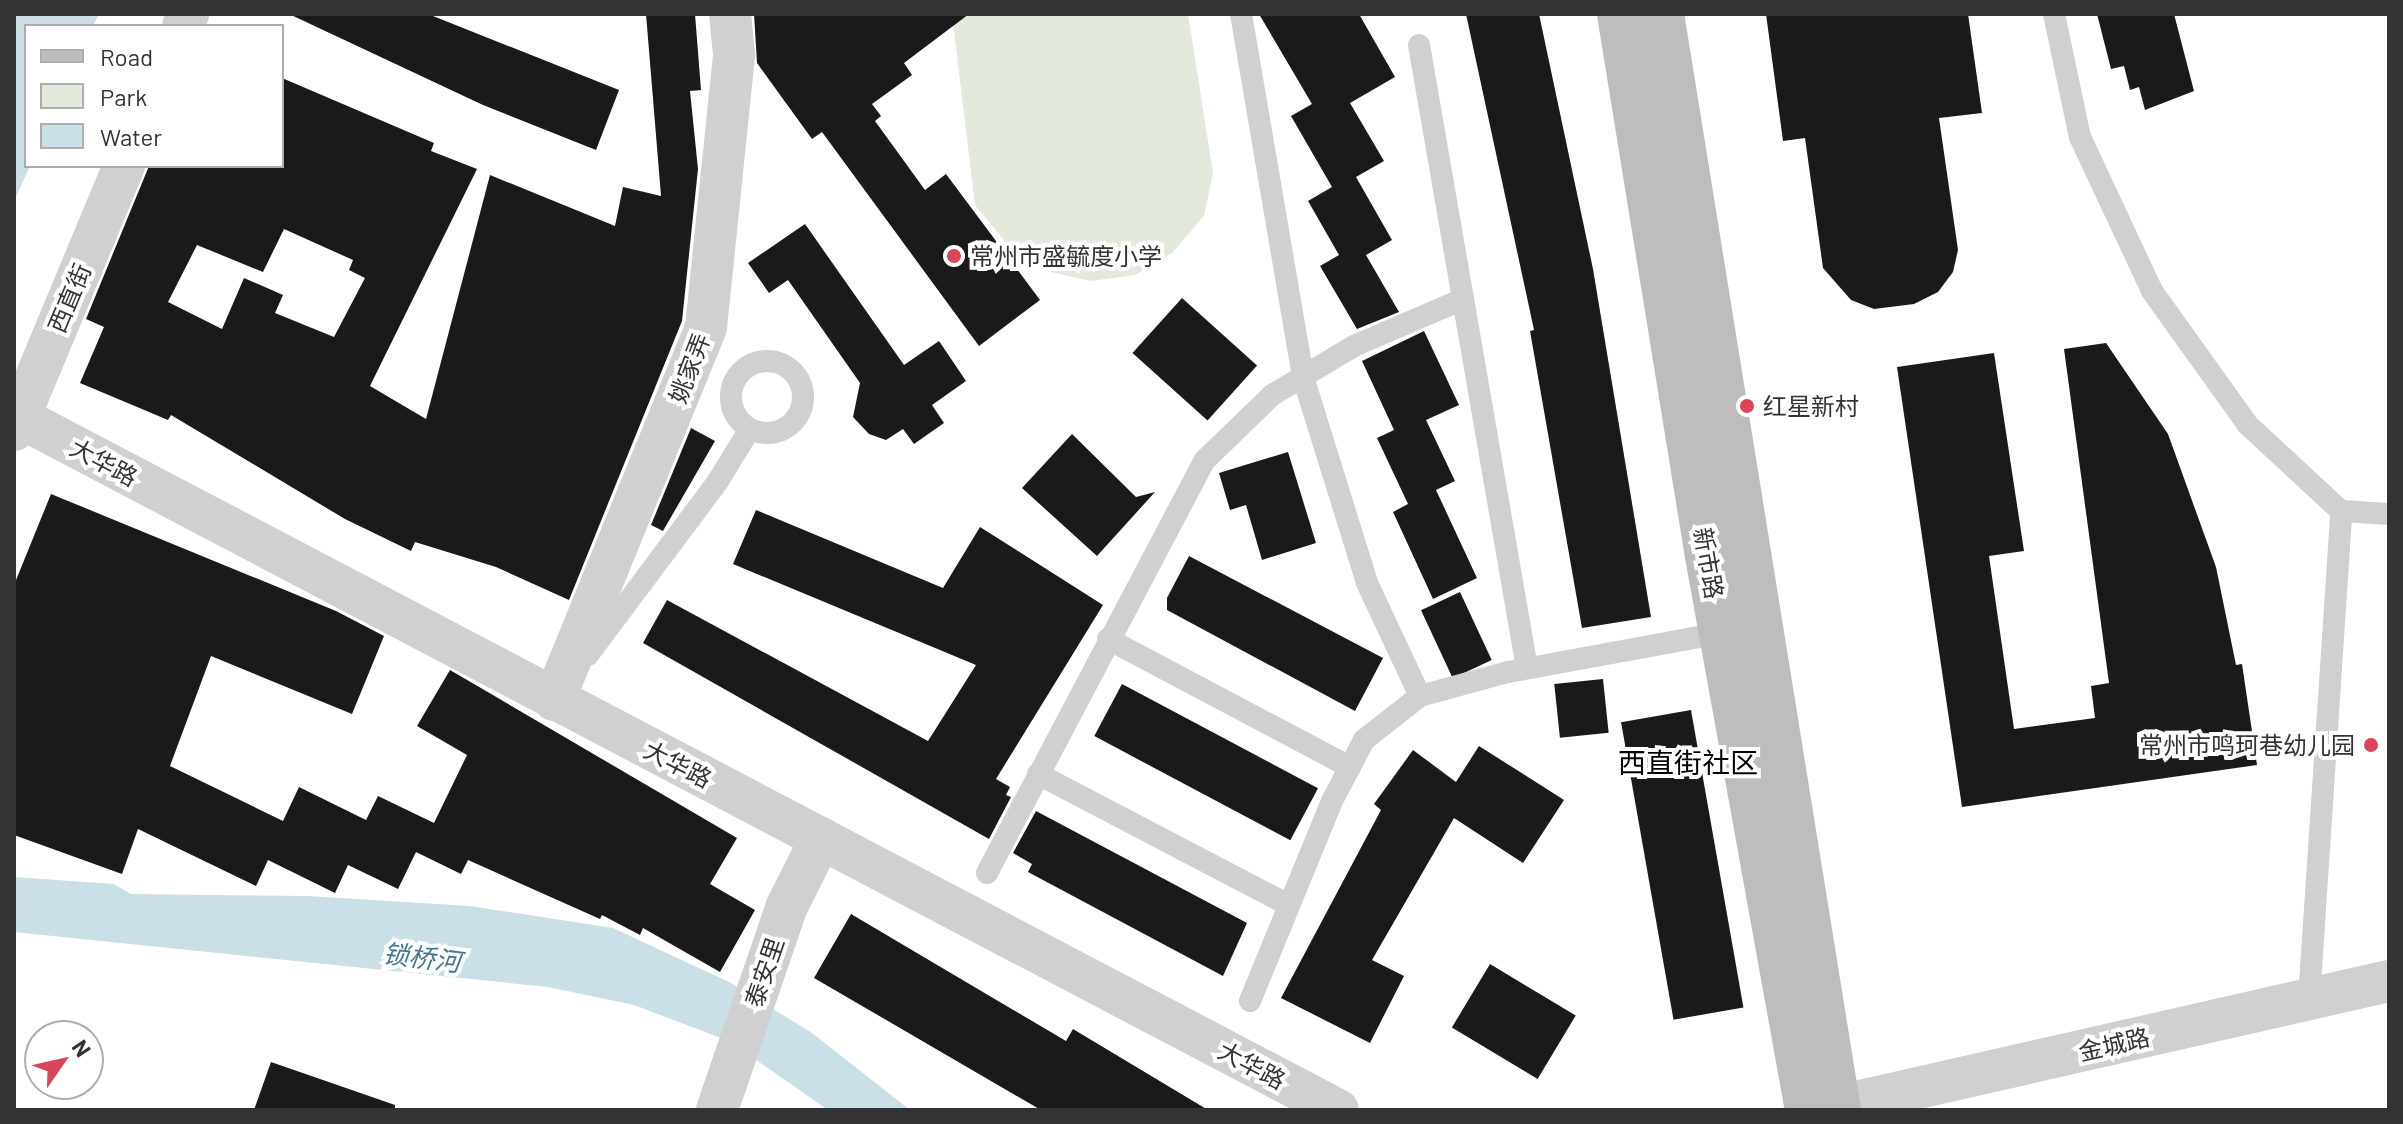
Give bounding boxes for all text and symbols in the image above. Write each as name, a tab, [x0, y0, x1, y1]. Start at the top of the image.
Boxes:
legend	[24, 24, 284, 168]
text: Road	[100, 42, 153, 71]
text: Park	[100, 82, 147, 111]
text: Water	[100, 122, 162, 151]
place label: 常州市盛毓度小学	[970, 242, 1162, 270]
marker: 常州市盛毓度小学	[945, 247, 963, 265]
street label: 西直街	[42, 259, 96, 337]
street label: 姚家弄	[663, 329, 715, 407]
place label: 红星新村	[1763, 392, 1859, 420]
marker: 红星新村	[1738, 397, 1756, 415]
street label: 大华路	[65, 432, 143, 492]
street label: 新市路	[1689, 525, 1729, 601]
place label: 常州市鸣珂巷幼儿园	[2139, 731, 2355, 759]
street label: 大华路	[639, 735, 717, 793]
marker: 常州市鸣珂巷幼儿园	[2362, 736, 2380, 754]
district label: 西直街社区	[1618, 745, 1758, 779]
street label: 泰安里	[739, 933, 789, 1011]
water label: 锁桥河	[381, 937, 463, 977]
north arrow	[24, 1020, 104, 1100]
street label: 金城路	[2076, 1022, 2152, 1066]
text: N	[67, 1034, 97, 1061]
street label: 大华路	[1213, 1035, 1291, 1095]

